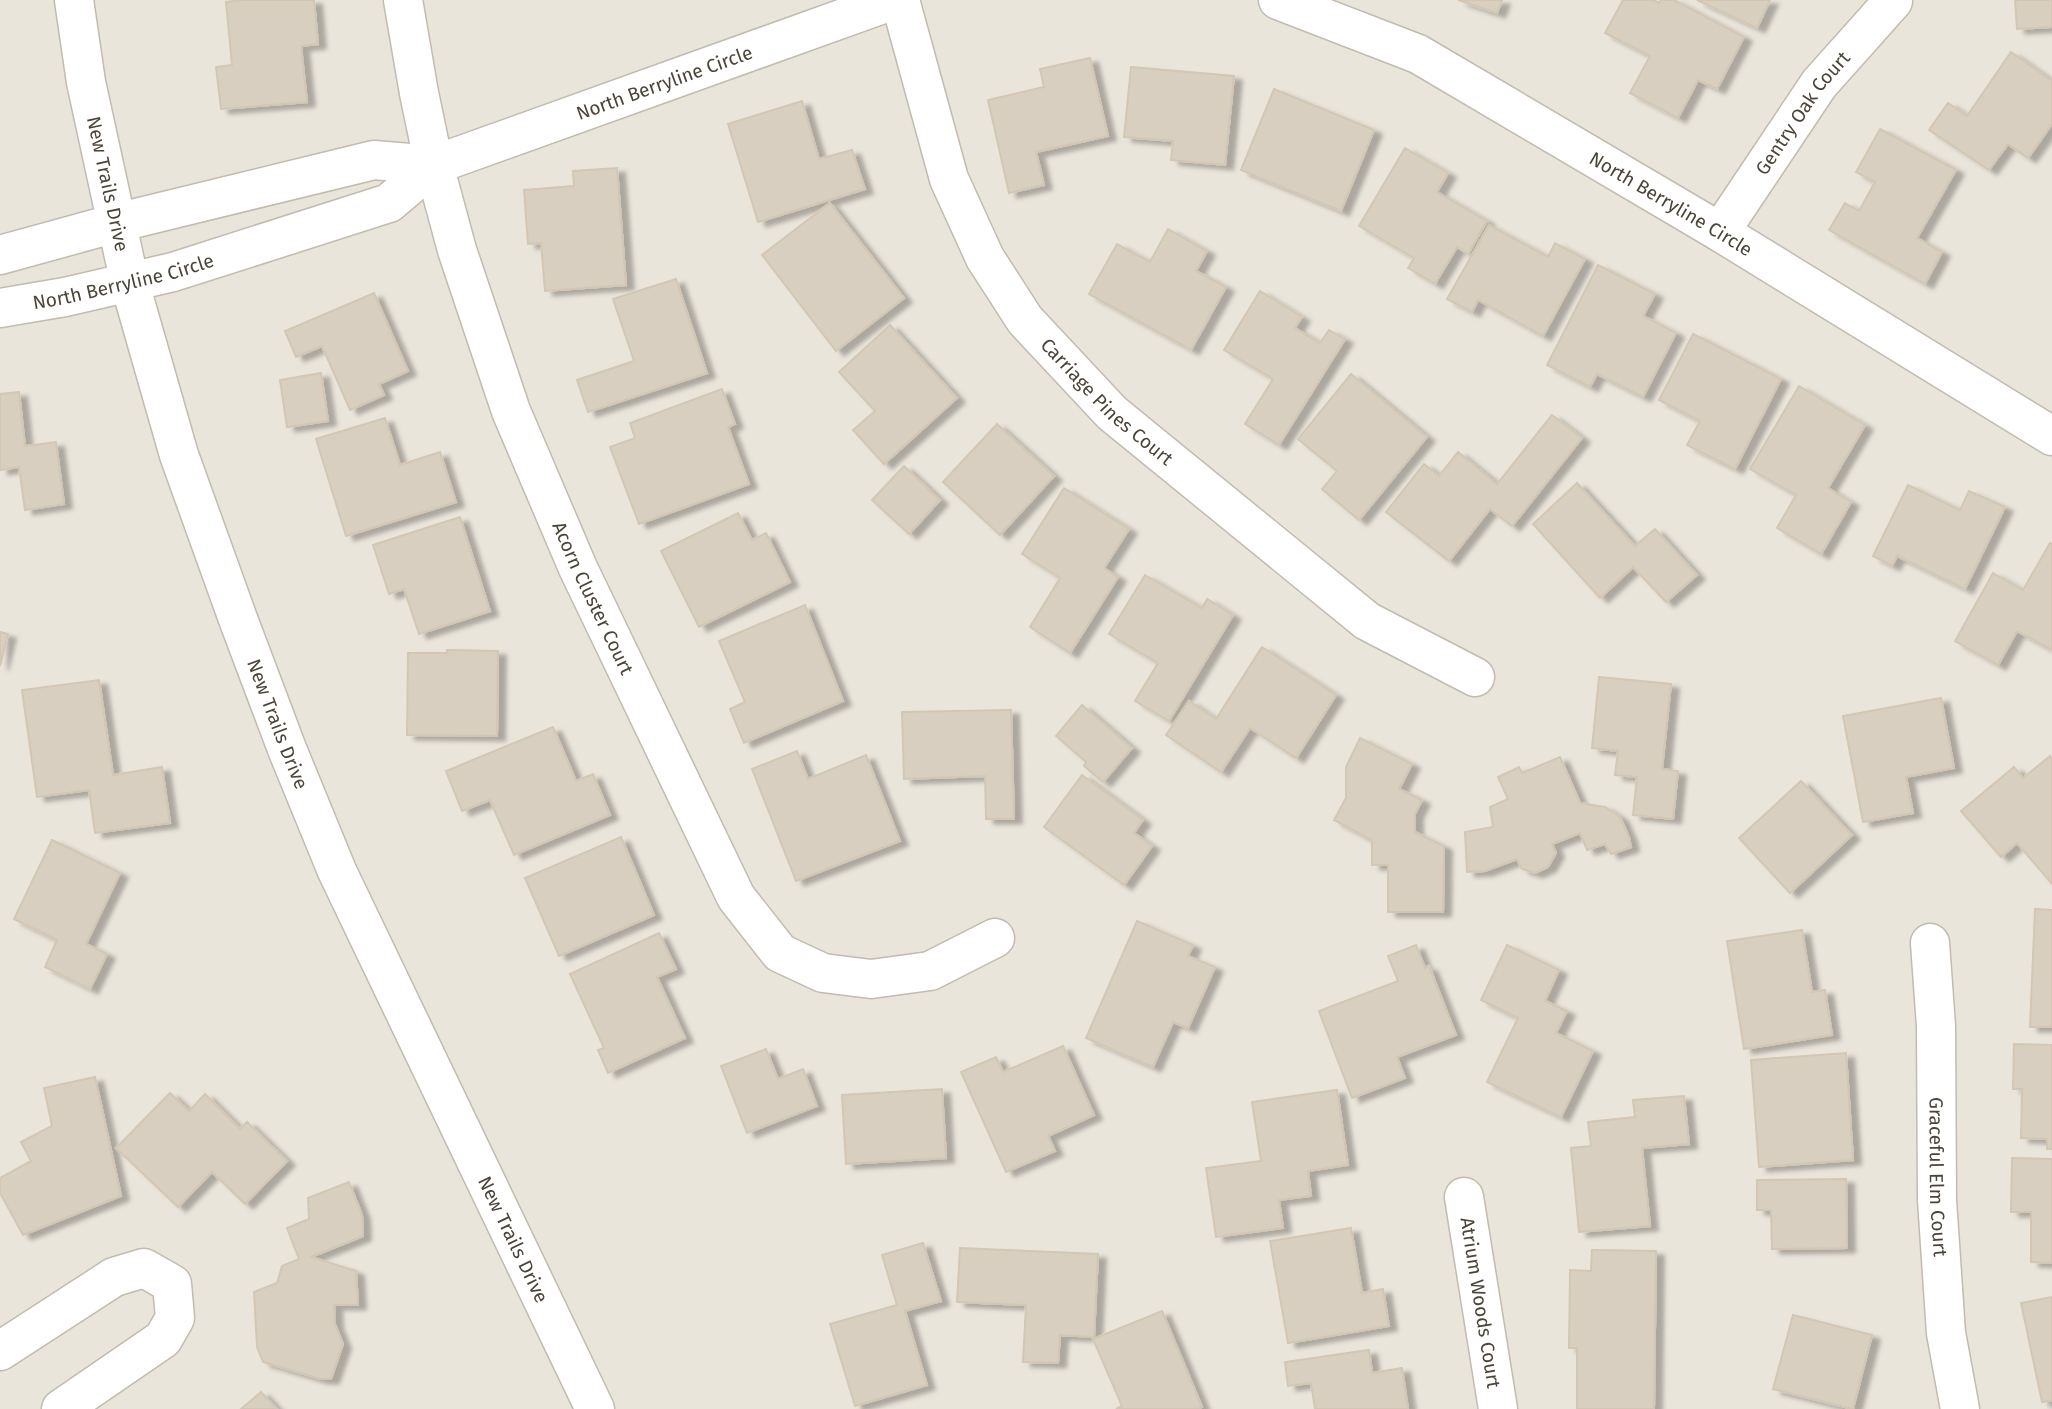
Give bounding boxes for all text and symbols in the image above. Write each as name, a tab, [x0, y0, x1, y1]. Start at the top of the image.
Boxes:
street label: North Berryline Circle	[573, 41, 756, 125]
street label: Gentry Oak Court	[1751, 46, 1855, 179]
street label: New Trails Drive	[82, 114, 134, 254]
street label: North Berryline Circle	[1585, 147, 1757, 261]
street label: North Berryline Circle	[31, 249, 217, 314]
street label: Carriage Pines Court	[1036, 333, 1178, 470]
street label: Acorn Cluster Court	[548, 518, 638, 678]
street label: New Trails Drive	[242, 656, 313, 793]
street label: Graceful Elm Court	[1924, 1097, 1952, 1257]
street label: New Trails Drive	[473, 1172, 553, 1307]
street label: Atrium Woods Court	[1455, 1216, 1505, 1390]

